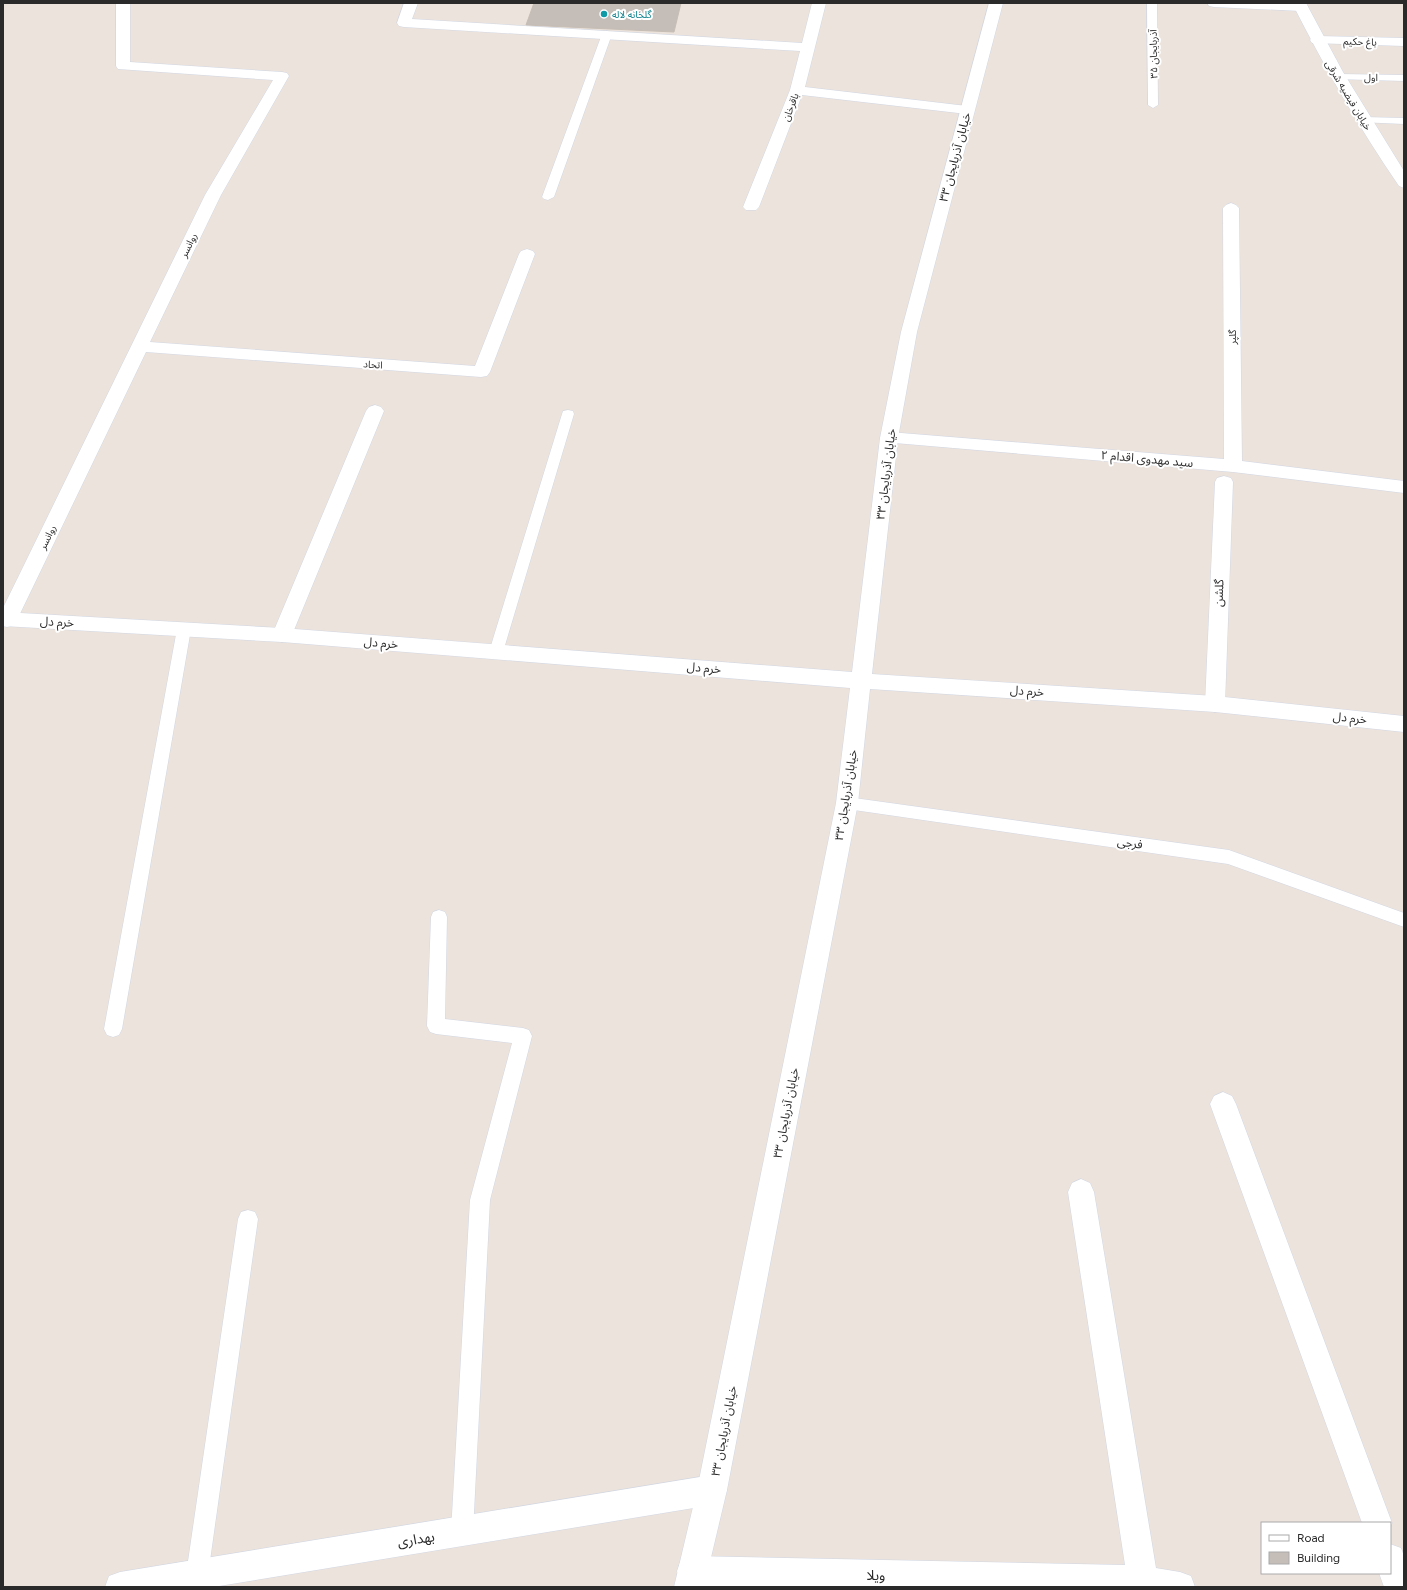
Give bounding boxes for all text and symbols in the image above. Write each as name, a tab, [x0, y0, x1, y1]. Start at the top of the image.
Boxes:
place label: گلخانه لاله	[612, 8, 653, 21]
marker: گلخانه لاله	[599, 9, 609, 19]
street label: آذربایجان ۳۵	[1147, 28, 1160, 79]
street label: باغ حکیم	[1343, 34, 1377, 50]
street label: خیابان فیضیه شرقی	[1323, 58, 1375, 133]
street label: اول	[1364, 71, 1378, 84]
street label: باقرخان	[779, 91, 802, 123]
street label: خیابان آذربایجان ۳۳	[936, 111, 974, 203]
street label: روانسر	[177, 231, 200, 261]
street label: گلپر	[1226, 329, 1239, 345]
street label: اتحاد	[363, 357, 383, 372]
street label: خیابان آذربایجان ۳۳	[873, 428, 899, 520]
street label: سید مهدوی اقدام ۲	[1100, 448, 1194, 472]
street label: روانسر	[36, 523, 59, 553]
street label: گلشن	[1212, 578, 1227, 607]
street label: خرم دل	[39, 614, 74, 632]
street label: خرم دل	[363, 635, 399, 653]
street label: خرم دل	[686, 660, 722, 678]
street label: خرم دل	[1009, 683, 1045, 701]
street label: خرم دل	[1332, 709, 1368, 729]
street label: خیابان آذربایجان ۳۳	[832, 749, 860, 841]
street label: فرجی	[1116, 834, 1144, 852]
street label: خیابان آذربایجان ۳۳	[770, 1067, 802, 1159]
street label: خیابان آذربایجان ۳۳	[708, 1385, 740, 1477]
legend	[1261, 1522, 1391, 1574]
street label: بهداری	[396, 1528, 436, 1551]
text: Road	[1297, 1531, 1325, 1545]
text: Building	[1297, 1551, 1340, 1565]
street label: ویلا	[866, 1567, 886, 1584]

